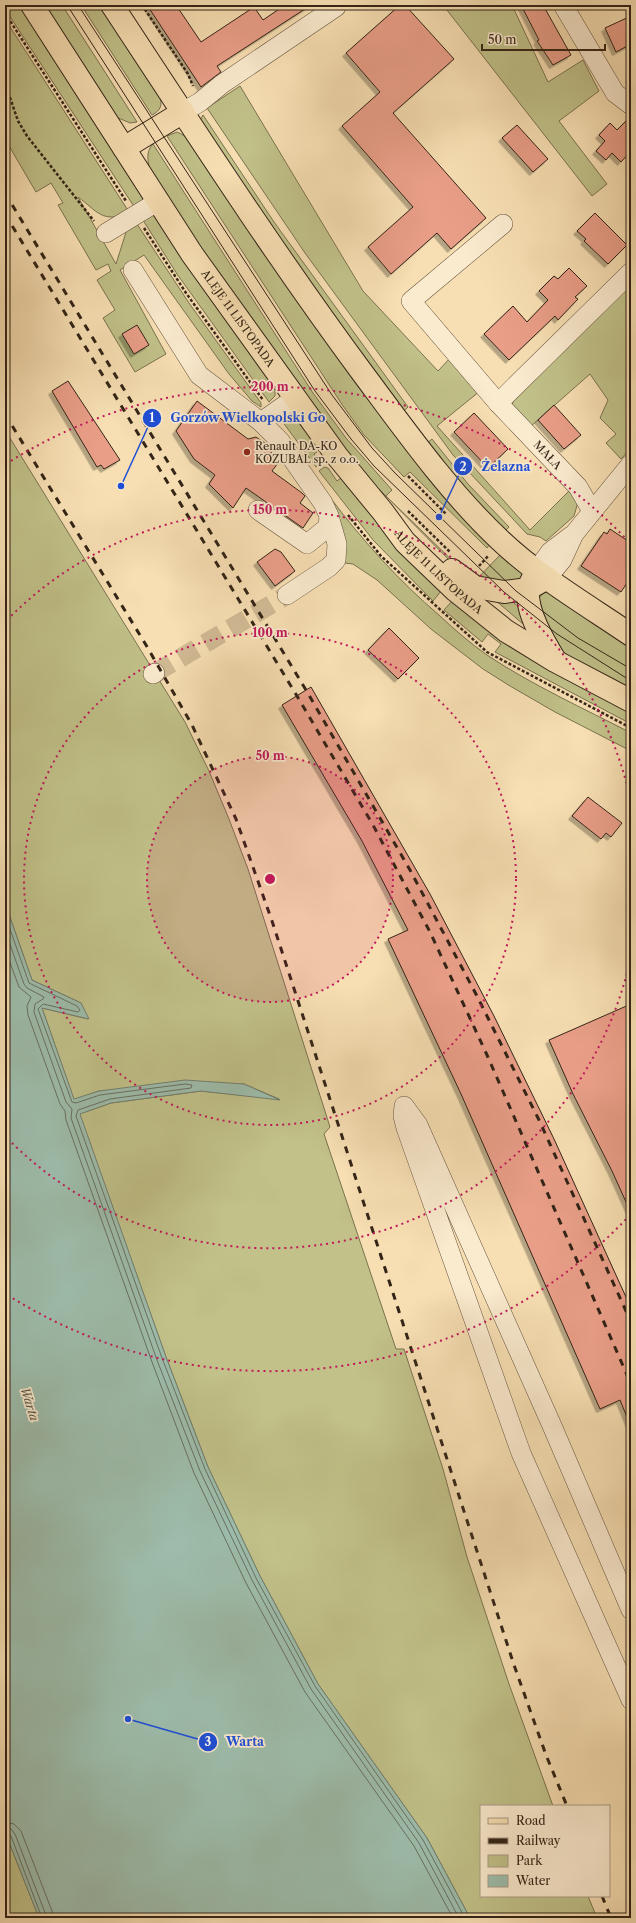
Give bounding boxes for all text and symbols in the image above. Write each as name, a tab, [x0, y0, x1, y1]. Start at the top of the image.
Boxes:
scale bar	[482, 26, 605, 52]
text: 50 m	[488, 32, 517, 47]
street label: ALEJE 11 LISTOPADA	[198, 266, 278, 370]
text: 200 m	[251, 379, 289, 394]
callout: Gorzów Wielkopolski Go	[142, 406, 334, 430]
text: 1	[149, 410, 155, 425]
text: Gorzów Wielkopolski Go	[171, 410, 326, 425]
street label: MAŁA	[531, 438, 565, 473]
place label: Renault DA-KO KOZUBAL sp. z o.o.	[255, 439, 359, 466]
marker: Renault DA-KO KOZUBAL sp. z o.o.	[242, 447, 252, 457]
callout: Żelazna	[453, 454, 538, 478]
text: Żelazna	[482, 458, 532, 474]
text: 2	[459, 459, 467, 474]
text: 150 m	[253, 502, 287, 517]
street label: ALEJE 11 LISTOPADA	[391, 526, 486, 617]
text: 100 m	[252, 625, 288, 640]
text: 50 m	[255, 748, 285, 763]
centre of rings	[263, 872, 277, 886]
water label: Warta	[18, 1385, 42, 1423]
callout: Warta	[198, 1730, 272, 1754]
text: 3	[205, 1734, 212, 1749]
text: Warta	[225, 1734, 265, 1749]
legend	[480, 1805, 610, 1897]
text: Road	[516, 1813, 546, 1828]
text: Railway	[516, 1833, 561, 1848]
text: Park	[516, 1853, 543, 1868]
text: Water	[515, 1873, 550, 1888]

